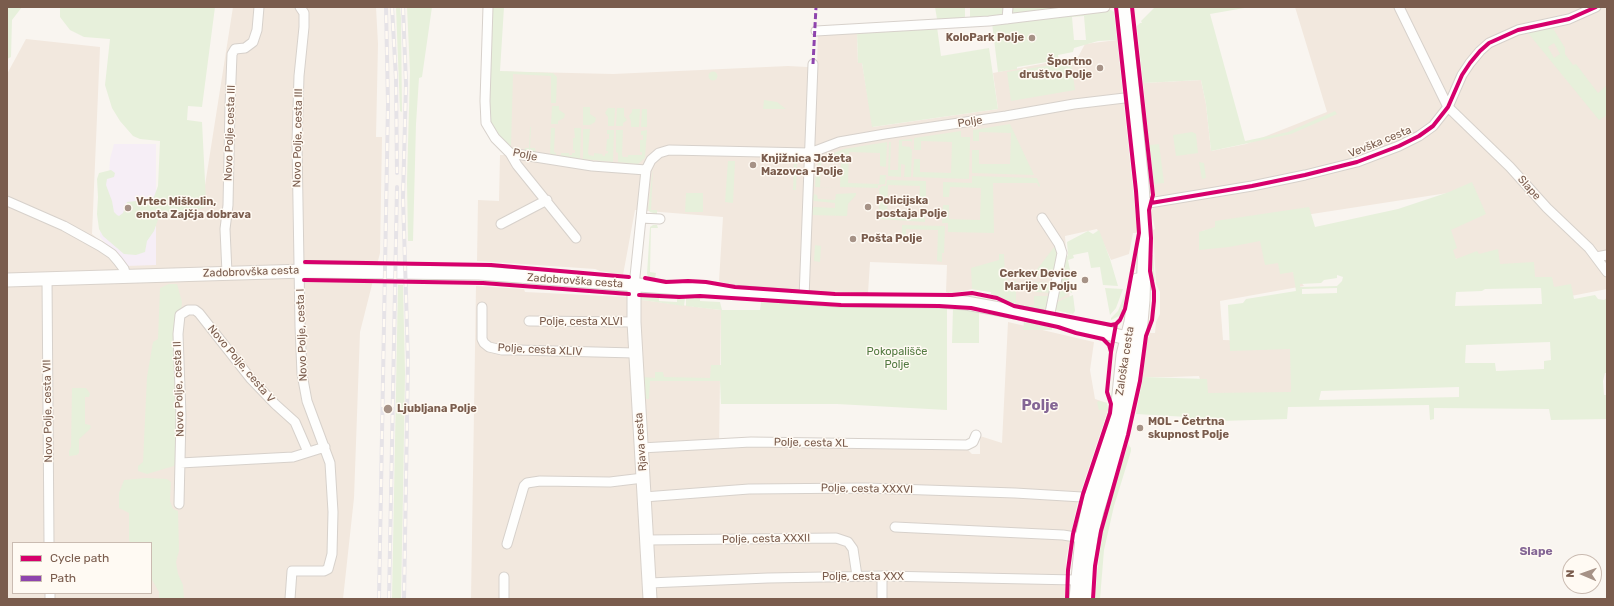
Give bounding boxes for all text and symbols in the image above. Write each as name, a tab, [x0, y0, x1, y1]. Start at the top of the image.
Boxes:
place label: KoloPark Polje	[946, 31, 1024, 45]
marker: KoloPark Polje	[1027, 33, 1037, 43]
place label: Športno društvo Polje	[1019, 55, 1092, 81]
marker: Športno društvo Polje	[1095, 63, 1105, 73]
street label: Novo Polje cesta III	[222, 85, 238, 181]
street label: Novo Polje, cesta III	[291, 88, 305, 188]
street label: Polje	[957, 114, 983, 130]
street label: Vevška cesta	[1347, 123, 1413, 161]
street label: Polje	[511, 146, 539, 164]
place label: Knjižnica Jožeta Mazovca -Polje	[761, 152, 852, 178]
marker: Knjižnica Jožeta Mazovca -Polje	[748, 160, 758, 170]
street label: Slape	[1515, 173, 1543, 203]
place label: Policijska postaja Polje	[876, 194, 947, 220]
place label: Vrtec Miškolin, enota Zajčja dobrava	[136, 195, 251, 221]
marker: Policijska postaja Polje	[863, 202, 873, 212]
marker: Vrtec Miškolin, enota Zajčja dobrava	[123, 203, 133, 213]
place label: Pošta Polje	[861, 232, 922, 246]
marker: Pošta Polje	[848, 234, 858, 244]
street label: Zadobrovška cesta	[203, 264, 299, 280]
place label: Cerkev Device Marije v Polju	[999, 267, 1077, 293]
street label: Zadobrovška cesta	[526, 271, 624, 291]
marker: Cerkev Device Marije v Polju	[1080, 275, 1090, 285]
street label: Novo Polje, cesta I	[294, 288, 310, 382]
street label: Polje, cesta XLVI	[539, 315, 623, 329]
street label: Novo Polje, cesta V	[205, 323, 277, 405]
street label: Zaloška cesta	[1113, 325, 1137, 397]
street label: Novo Polje, cesta II	[171, 341, 187, 437]
street label: Polje, cesta XLIV	[497, 341, 583, 359]
park label: Pokopališče Polje	[867, 345, 927, 371]
street label: Novo Polje, cesta VII	[41, 359, 55, 463]
district label: Polje	[1022, 397, 1058, 415]
place label: Ljubljana Polje	[397, 402, 477, 416]
marker: Ljubljana Polje	[382, 403, 394, 415]
street label: Rjava cesta	[632, 412, 650, 472]
place label: MOL - Četrtna skupnost Polje	[1148, 415, 1229, 441]
marker: MOL - Četrtna skupnost Polje	[1135, 423, 1145, 433]
street label: Polje, cesta XL	[774, 436, 848, 450]
street label: Polje, cesta XXXVI	[821, 482, 913, 496]
street label: Polje, cesta XXXII	[722, 532, 810, 546]
legend	[12, 542, 152, 594]
district label: Slape	[1519, 545, 1553, 559]
text: Cycle path	[50, 551, 109, 565]
north arrow	[1562, 554, 1602, 594]
text: N	[1564, 569, 1577, 578]
street label: Polje, cesta XXX	[822, 570, 904, 584]
text: Path	[50, 571, 76, 585]

